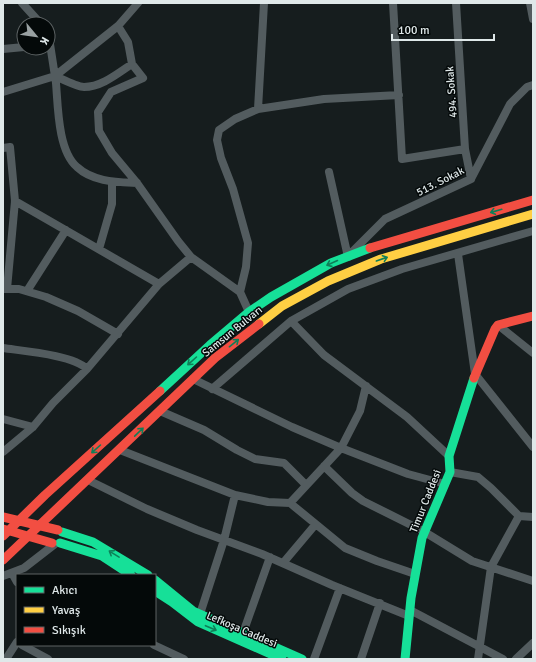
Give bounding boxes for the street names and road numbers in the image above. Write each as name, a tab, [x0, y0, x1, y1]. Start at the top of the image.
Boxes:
street label: 494. Sokak	[443, 65, 460, 118]
street label: 513. Sokak	[414, 164, 467, 199]
street label: Samsun Bulvarı	[200, 303, 265, 360]
street label: Timur Caddesi	[407, 468, 444, 535]
street label: Lefkoşa Caddesi	[204, 609, 279, 650]

